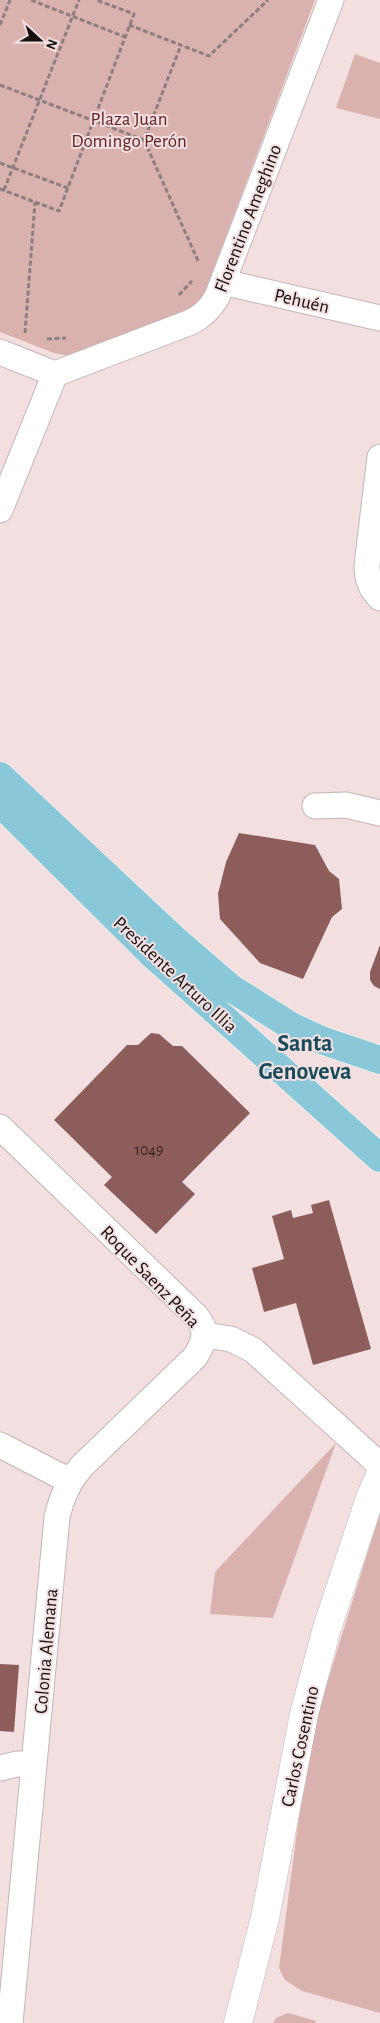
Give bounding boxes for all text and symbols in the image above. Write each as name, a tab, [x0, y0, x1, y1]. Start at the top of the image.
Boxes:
north arrow	[15, 15, 65, 65]
text: N	[43, 37, 59, 51]
park label: Plaza Juan Domingo Perón	[71, 110, 187, 151]
street label: Florentino Ameghino	[211, 142, 285, 295]
street label: Pehuén	[272, 286, 331, 317]
street label: Presidente Arturo Illia	[110, 913, 241, 1037]
district label: Santa Genoveva	[258, 1032, 352, 1084]
house number: 1049	[134, 1142, 164, 1158]
street label: Roque Saenz Peña	[97, 1222, 203, 1332]
street label: Colonia Alemana	[32, 1587, 61, 1715]
street label: Carlos Cosentino	[278, 1684, 323, 1808]

